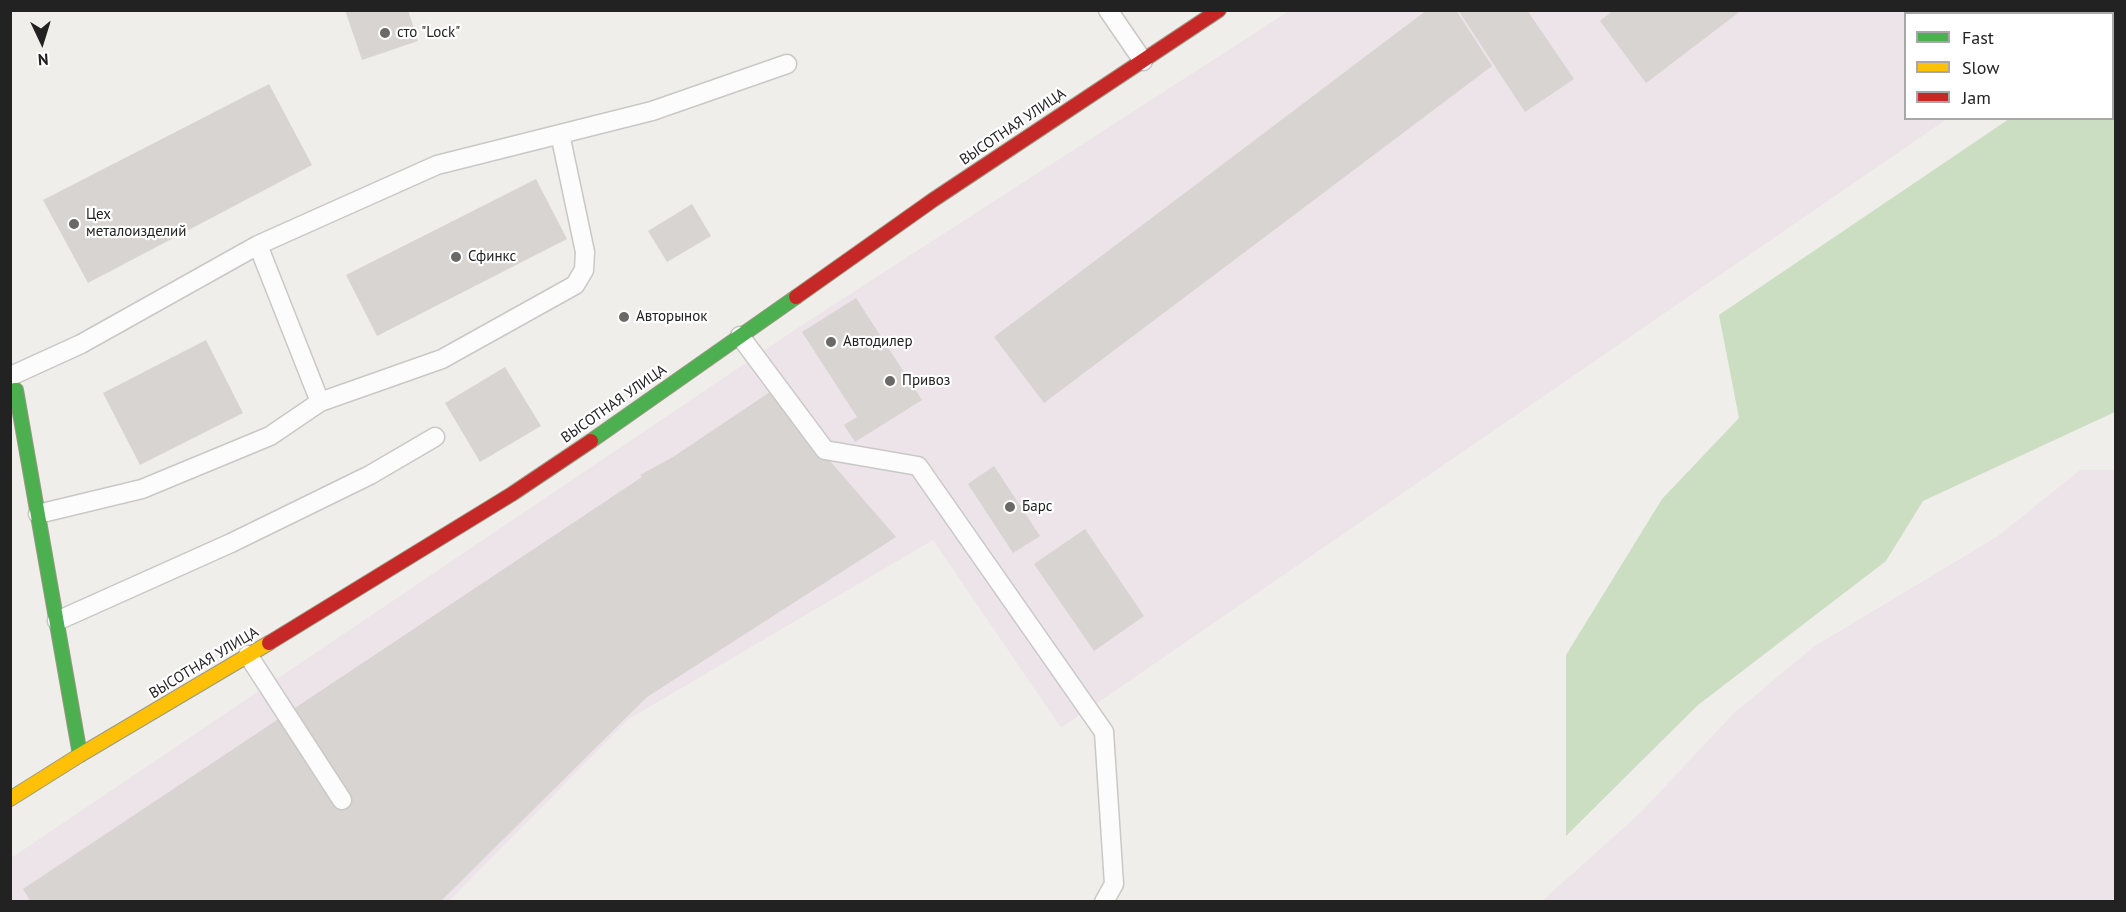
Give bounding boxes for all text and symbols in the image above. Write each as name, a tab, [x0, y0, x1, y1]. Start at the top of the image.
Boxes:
north arrow	[12, 12, 72, 72]
legend	[1904, 12, 2114, 120]
place label: сто "Lock"	[397, 24, 460, 42]
marker: сто "Lock"	[378, 26, 392, 40]
text: Fast	[1962, 26, 1994, 49]
text: N	[37, 50, 49, 70]
text: Slow	[1962, 56, 2000, 79]
street label: ВЫСОТНАЯ УЛИЦА	[956, 85, 1070, 169]
text: Jam	[1962, 86, 1991, 109]
place label: Цех металоизделий	[86, 206, 186, 241]
marker: Цех металоизделий	[67, 217, 81, 231]
place label: Сфинкс	[468, 248, 516, 266]
marker: Сфинкс	[449, 250, 463, 264]
place label: Авторынок	[636, 308, 707, 326]
marker: Авторынок	[617, 310, 631, 324]
place label: Автодилер	[843, 333, 913, 351]
marker: Автодилер	[824, 335, 838, 349]
street label: ВЫСОТНАЯ УЛИЦА	[558, 361, 670, 447]
place label: Привоз	[902, 372, 950, 390]
marker: Привоз	[883, 374, 897, 388]
place label: Барс	[1022, 498, 1053, 516]
marker: Барс	[1003, 500, 1017, 514]
street label: ВЫСОТНАЯ УЛИЦА	[146, 623, 262, 703]

